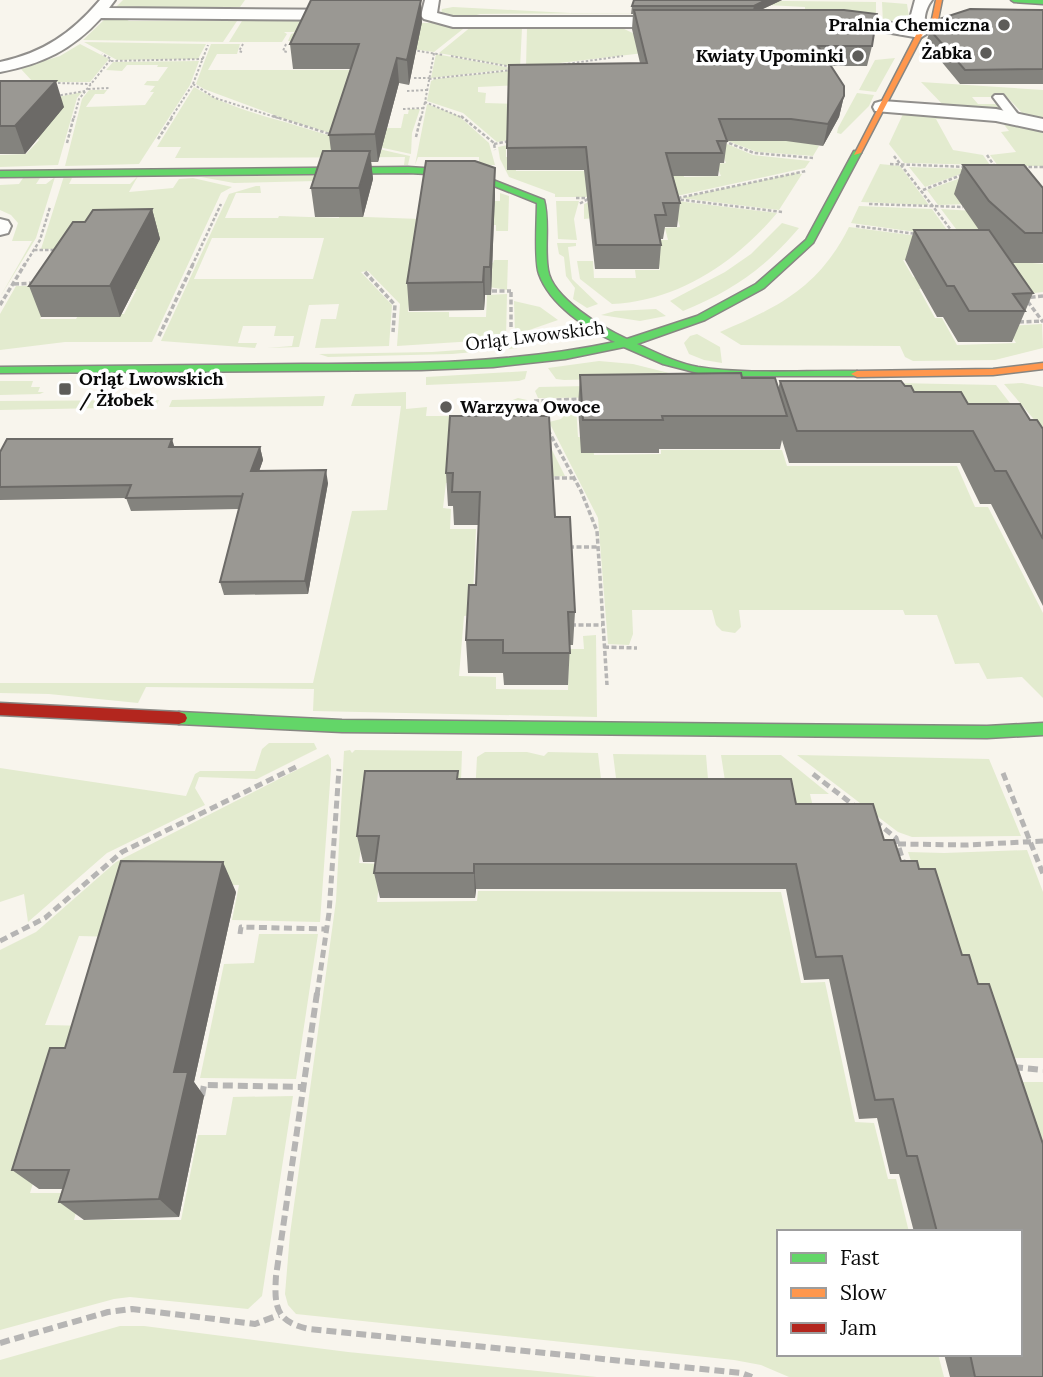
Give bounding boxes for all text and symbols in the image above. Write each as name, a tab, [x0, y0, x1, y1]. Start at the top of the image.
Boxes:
place label: Pralnia Chemiczna	[828, 13, 991, 36]
marker: Pralnia Chemiczna	[996, 17, 1012, 33]
place label: Żabka	[921, 41, 973, 64]
place label: Kwiaty Upominki	[696, 44, 844, 67]
marker: Żabka	[978, 45, 994, 61]
marker: Kwiaty Upominki	[850, 48, 866, 64]
street label: Orląt Lwowskich	[464, 316, 606, 355]
place label: Orląt Lwowskich / Żłobek	[79, 367, 224, 411]
marker: Orląt Lwowskich / Żłobek	[57, 381, 73, 397]
place label: Warzywa Owoce	[460, 395, 601, 418]
marker: Warzywa Owoce	[438, 399, 454, 415]
legend	[777, 1230, 1022, 1356]
text: Fast	[840, 1244, 880, 1271]
text: Slow	[840, 1279, 887, 1306]
text: Jam	[839, 1314, 877, 1341]

